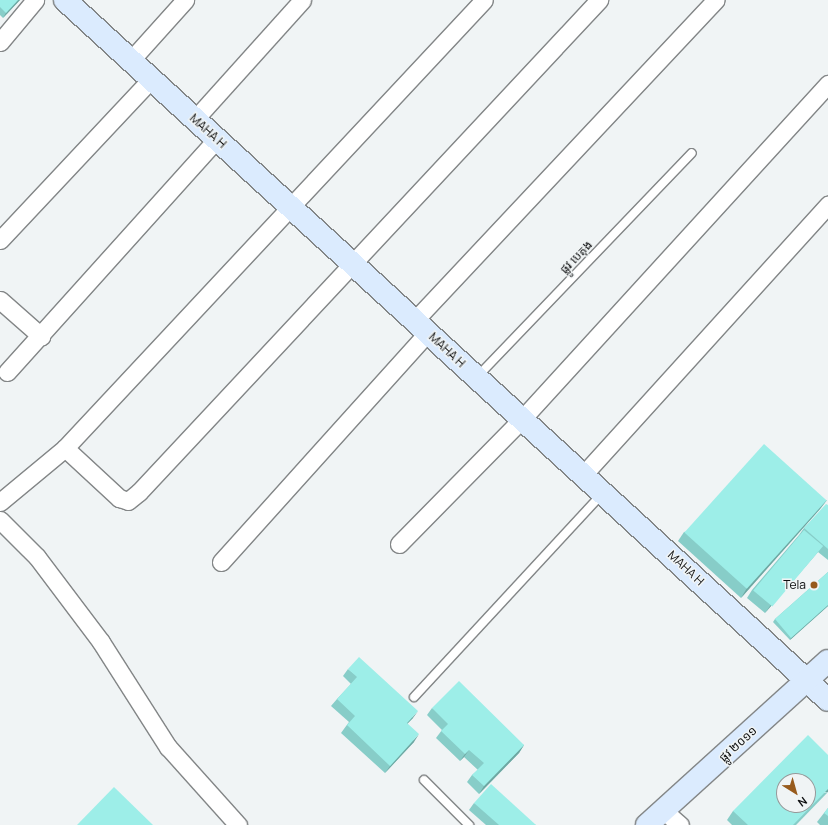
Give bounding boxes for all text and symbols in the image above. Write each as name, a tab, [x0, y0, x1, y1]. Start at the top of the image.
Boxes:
street label: MAHA H	[187, 111, 229, 151]
street label: ផ្លូវ បេតុង	[557, 238, 595, 276]
street label: MAHA H	[426, 330, 468, 370]
street label: MAHA H	[665, 548, 707, 588]
place label: Tela	[783, 578, 806, 592]
marker: Tela	[809, 580, 819, 590]
street label: ផ្លូវ ២០១១	[716, 723, 760, 765]
north arrow	[776, 773, 816, 813]
text: N	[795, 794, 811, 811]

